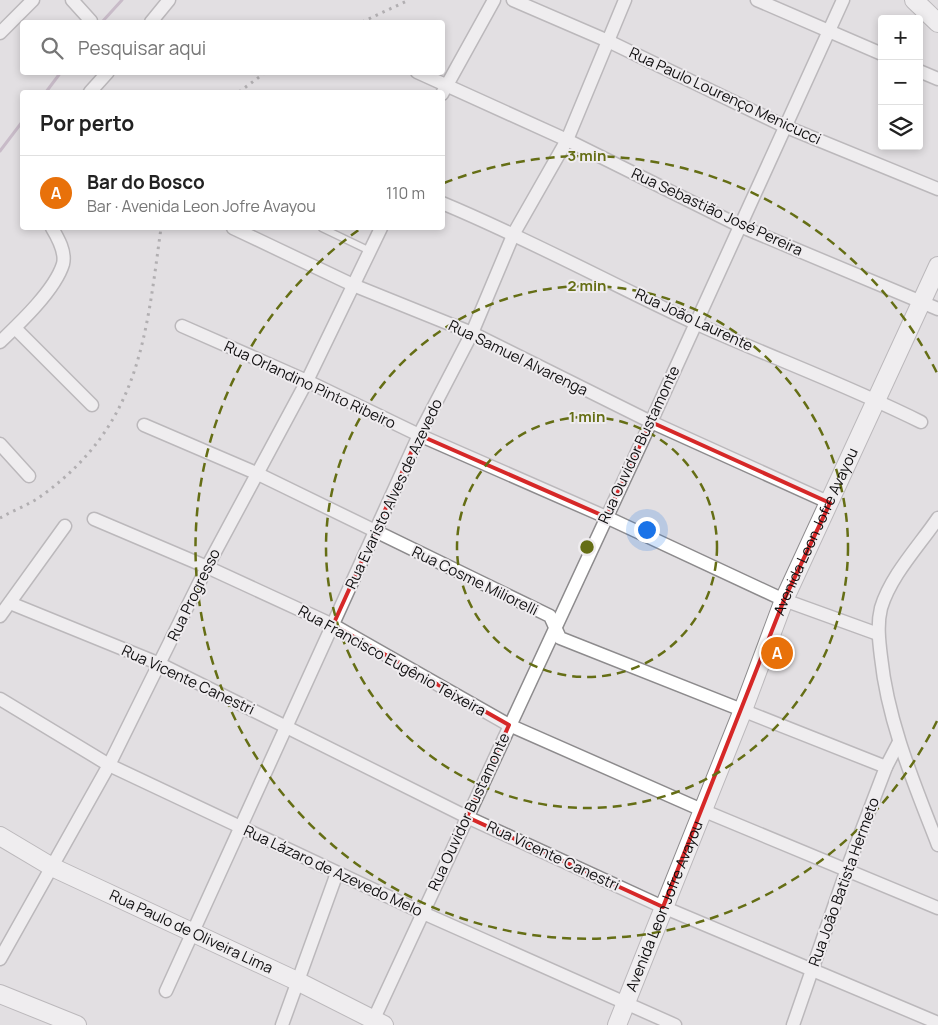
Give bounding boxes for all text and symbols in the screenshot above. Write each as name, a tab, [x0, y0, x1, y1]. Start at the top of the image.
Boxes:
map controls	[878, 15, 923, 150]
button: +	[878, 15, 923, 60]
search box	[20, 20, 445, 75]
icon: search	[38, 34, 66, 62]
text: Pesquisar aqui	[78, 35, 206, 61]
street label: Rua Paulo Lourenço Menicucci	[626, 42, 825, 149]
button: −	[878, 60, 923, 105]
button: layers	[878, 105, 923, 150]
text: Por perto	[40, 109, 134, 137]
text: 3 min	[568, 145, 606, 166]
street label: Rua Sebastião José Pereira	[628, 163, 806, 261]
text: Bar do Bosco	[87, 169, 205, 195]
text: A	[51, 182, 61, 204]
text: 110 m	[386, 182, 425, 204]
text: Bar · Avenida Leon Jofre Avayou	[87, 195, 316, 217]
text: 2 min	[567, 275, 607, 296]
street label: Rua João Laurente	[632, 283, 757, 356]
street label: Rua Samuel Alvarenga	[445, 315, 591, 400]
street label: Rua Orlandino Pinto Ribeiro	[221, 335, 400, 434]
street label: Rua Ouvidor Bustamonte	[593, 362, 685, 527]
street label: Rua Evaristo Alves de Azevedo	[340, 395, 447, 592]
text: 1 min	[569, 406, 605, 427]
street label: Avenida Leon Jofre Avayou	[768, 444, 863, 618]
your location	[634, 517, 660, 543]
centre of rings	[578, 538, 596, 556]
street label: Rua Cosme Miliorelli	[409, 541, 542, 620]
street label: Rua Progresso	[162, 545, 225, 645]
street label: Rua Francisco Eugênio Teixeira	[295, 600, 490, 721]
pin: A	[761, 634, 793, 672]
street label: Rua Vicente Canestri	[118, 640, 258, 720]
street label: Rua Ouvidor Bustamonte	[423, 729, 515, 894]
street label: Rua João Batista Hermeto	[803, 794, 884, 969]
street label: Rua Vicente Canestri	[483, 816, 623, 896]
street label: Avenida Leon Jofre Avayou	[620, 817, 708, 994]
street label: Rua Lázaro de Azevedo Melo	[240, 820, 426, 921]
street label: Rua Paulo de Oliveira Lima	[106, 884, 276, 978]

